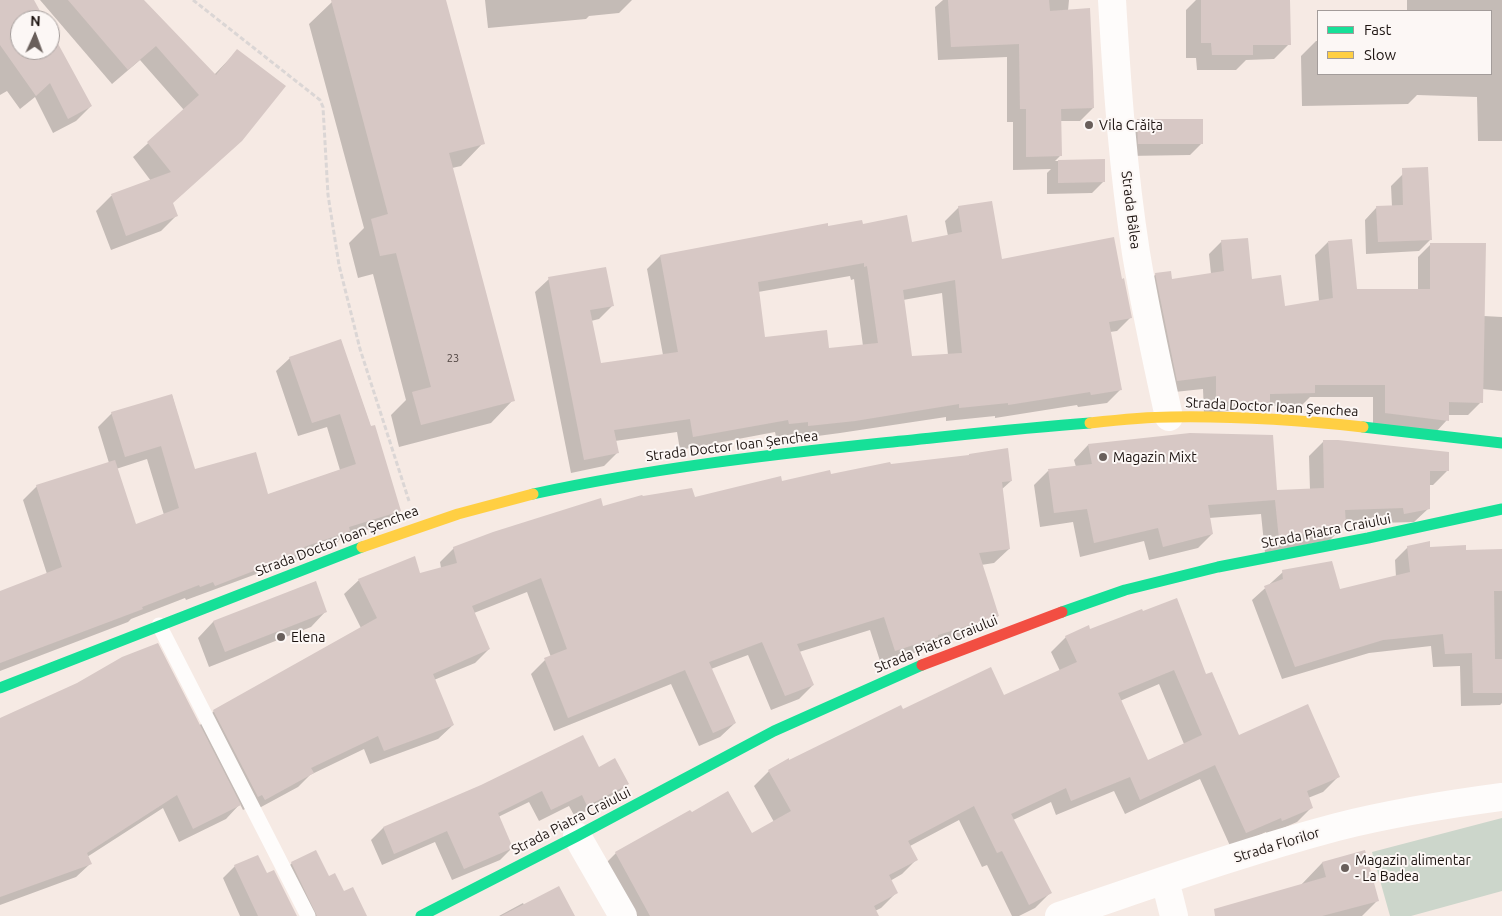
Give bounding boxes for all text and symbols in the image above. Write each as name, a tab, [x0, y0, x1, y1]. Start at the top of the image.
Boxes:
north arrow	[10, 10, 60, 60]
legend	[1317, 10, 1492, 75]
text: N	[30, 13, 41, 29]
text: Fast	[1364, 21, 1391, 38]
text: Slow	[1364, 46, 1396, 63]
place label: Vila Crăița	[1099, 117, 1163, 133]
marker: Vila Crăița	[1083, 119, 1095, 131]
street label: Strada Bâlea	[1118, 170, 1144, 250]
house number: 23	[447, 351, 459, 365]
street label: Strada Doctor Ioan Șenchea	[1185, 394, 1359, 420]
street label: Strada Doctor Ioan Șenchea	[645, 427, 819, 465]
place label: Magazin Mixt	[1113, 449, 1197, 465]
marker: Magazin Mixt	[1097, 451, 1109, 463]
street label: Strada Doctor Ioan Șenchea	[253, 502, 421, 580]
street label: Strada Piatra Craiului	[1260, 510, 1392, 552]
street label: Strada Piatra Craiului	[872, 612, 1000, 676]
place label: Elena	[291, 629, 325, 645]
marker: Elena	[275, 631, 287, 643]
street label: Strada Piatra Craiului	[509, 784, 633, 858]
street label: Strada Florilor	[1232, 824, 1322, 866]
place label: Magazin alimentar - La Badea	[1355, 852, 1471, 884]
marker: Magazin alimentar - La Badea	[1339, 862, 1351, 874]

